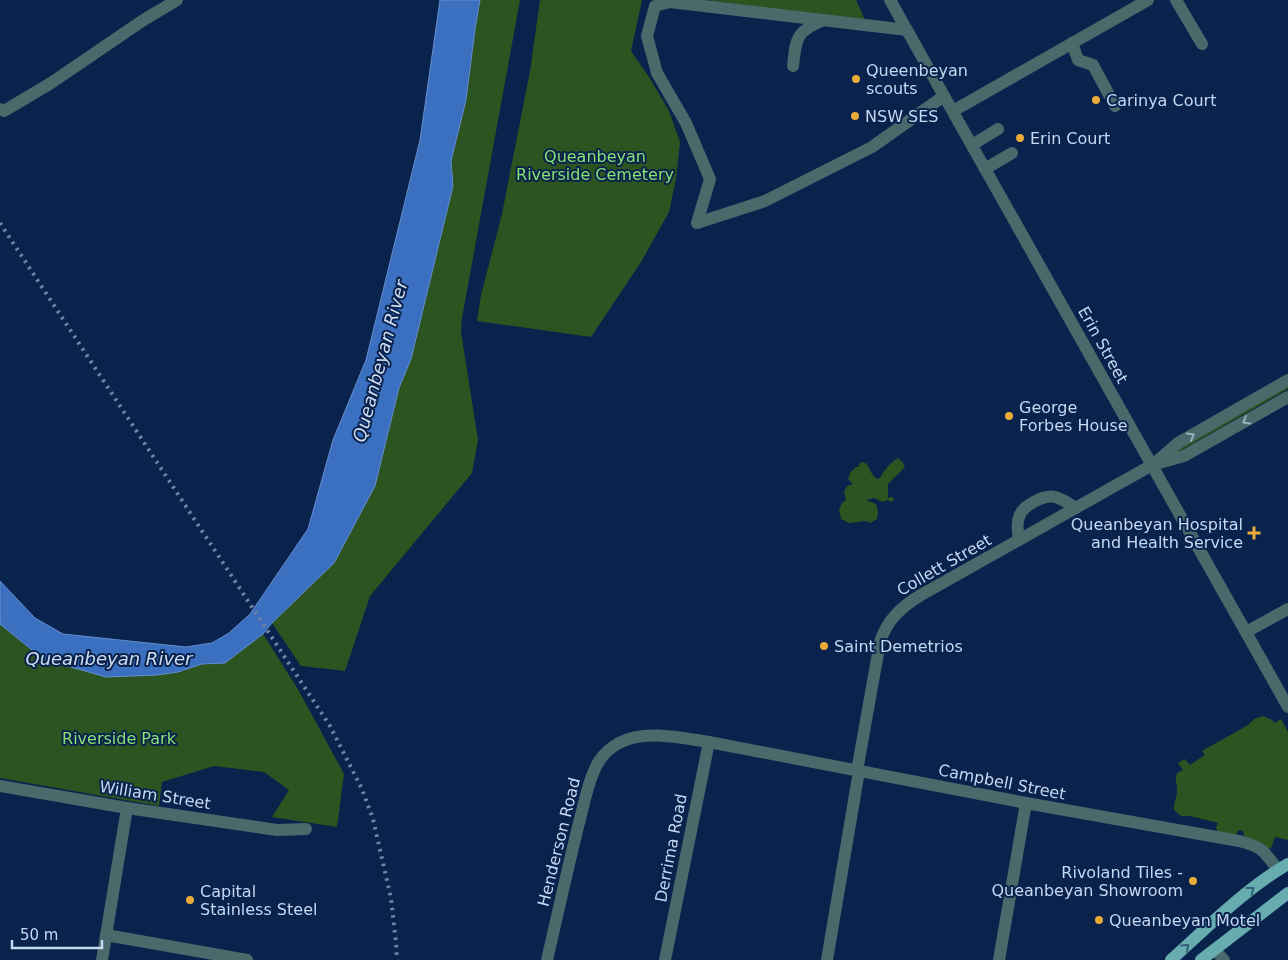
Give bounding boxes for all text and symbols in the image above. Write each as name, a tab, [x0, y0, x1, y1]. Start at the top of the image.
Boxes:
place label: Queenbeyan scouts	[866, 61, 968, 98]
marker: Queenbeyan scouts	[850, 73, 862, 85]
place label: Carinya Court	[1106, 91, 1216, 110]
marker: Carinya Court	[1090, 94, 1102, 106]
place label: NSW SES	[865, 107, 938, 126]
marker: NSW SES	[849, 110, 861, 122]
place label: Erin Court	[1030, 129, 1110, 148]
marker: Erin Court	[1014, 132, 1026, 144]
park label: Queanbeyan Riverside Cemetery	[516, 147, 674, 184]
water label: Queanbeyan River	[348, 276, 412, 444]
street label: Erin Street	[1074, 303, 1132, 387]
place label: George Forbes House	[1019, 398, 1128, 435]
marker: George Forbes House	[1003, 410, 1015, 422]
one-way arrow	[1242, 415, 1251, 425]
one-way arrow	[1185, 432, 1194, 442]
place label: Queanbeyan Hospital and Health Service	[1071, 515, 1243, 552]
marker: Queanbeyan Hospital and Health Service	[1247, 526, 1261, 540]
street label: Collett Street	[893, 530, 995, 600]
place label: Saint Demetrios	[834, 637, 963, 656]
marker: Saint Demetrios	[818, 640, 830, 652]
water label: Queanbeyan River	[25, 648, 194, 669]
park label: Riverside Park	[62, 729, 177, 748]
street label: Campbell Street	[937, 760, 1067, 804]
street label: Henderson Road	[534, 776, 584, 908]
street label: William Street	[98, 777, 212, 813]
street label: Derrima Road	[651, 792, 691, 904]
place label: Rivoland Tiles - Queanbeyan Showroom	[991, 863, 1183, 900]
marker: Rivoland Tiles - Queanbeyan Showroom	[1187, 875, 1199, 887]
place label: Capital Stainless Steel	[200, 882, 317, 919]
one-way arrow	[1245, 887, 1255, 896]
marker: Capital Stainless Steel	[184, 894, 196, 906]
place label: Queanbeyan Motel	[1109, 911, 1260, 930]
marker: Queanbeyan Motel	[1093, 914, 1105, 926]
scale bar	[12, 918, 102, 950]
text: 50 m	[20, 926, 58, 944]
one-way arrow	[1181, 943, 1190, 952]

